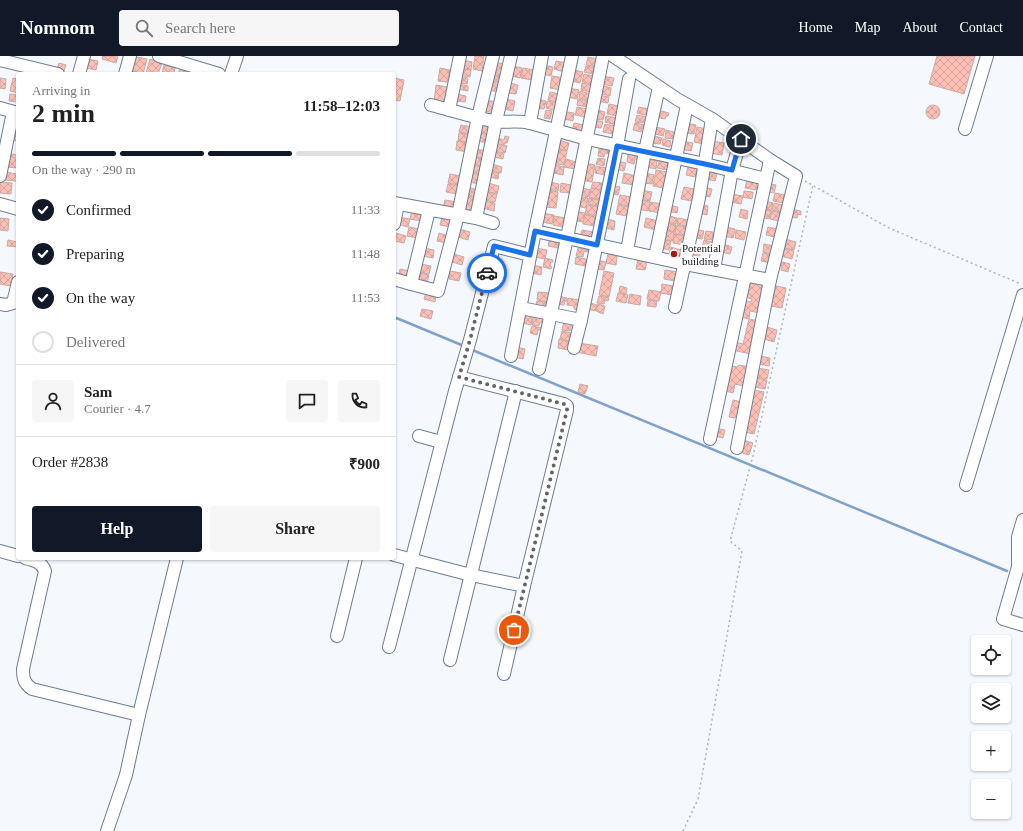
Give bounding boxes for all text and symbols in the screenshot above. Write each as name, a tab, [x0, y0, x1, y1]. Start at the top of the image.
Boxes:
search box	[119, 10, 399, 46]
text: Nomnom	[20, 17, 95, 38]
icon: search	[133, 17, 155, 39]
text: Search here	[165, 20, 235, 36]
text: Home	[799, 20, 833, 35]
text: Map	[855, 20, 880, 35]
text: About	[902, 20, 937, 35]
text: Contact	[959, 20, 1003, 35]
text: Arriving in	[32, 83, 90, 98]
text: 11:58–12:03	[303, 98, 380, 114]
text: 2 min	[32, 99, 95, 128]
pin	[724, 122, 758, 156]
icon: home	[730, 128, 752, 150]
text: On the way · 290 m	[32, 162, 136, 177]
icon: check	[32, 199, 54, 221]
text: Confirmed	[66, 202, 131, 218]
text: 11:33	[351, 202, 380, 217]
place label: Potential building	[682, 242, 721, 267]
icon: check	[32, 243, 54, 265]
text: Preparing	[66, 246, 124, 262]
text: 11:48	[351, 246, 380, 261]
marker: Potential building	[669, 249, 679, 259]
courier	[467, 253, 507, 293]
icon: car	[476, 262, 498, 284]
icon: check	[32, 287, 54, 309]
text: On the way	[66, 290, 135, 306]
text: 11:53	[351, 290, 380, 305]
text: Delivered	[66, 334, 125, 350]
button: person	[32, 380, 74, 422]
button: chat	[286, 380, 328, 422]
button: phone	[338, 380, 380, 422]
text: Sam	[84, 384, 112, 400]
text: Courier · 4.7	[84, 401, 151, 416]
text: Order #2838	[32, 454, 108, 470]
text: ₹900	[349, 456, 380, 472]
button: Help	[32, 506, 202, 552]
button: Share	[210, 506, 380, 552]
pin	[497, 613, 531, 647]
icon: bag	[503, 619, 525, 641]
map controls	[971, 635, 1011, 819]
button: locate	[971, 635, 1011, 675]
button: layers	[971, 683, 1011, 723]
button: +	[971, 731, 1011, 771]
button: −	[971, 779, 1011, 819]

